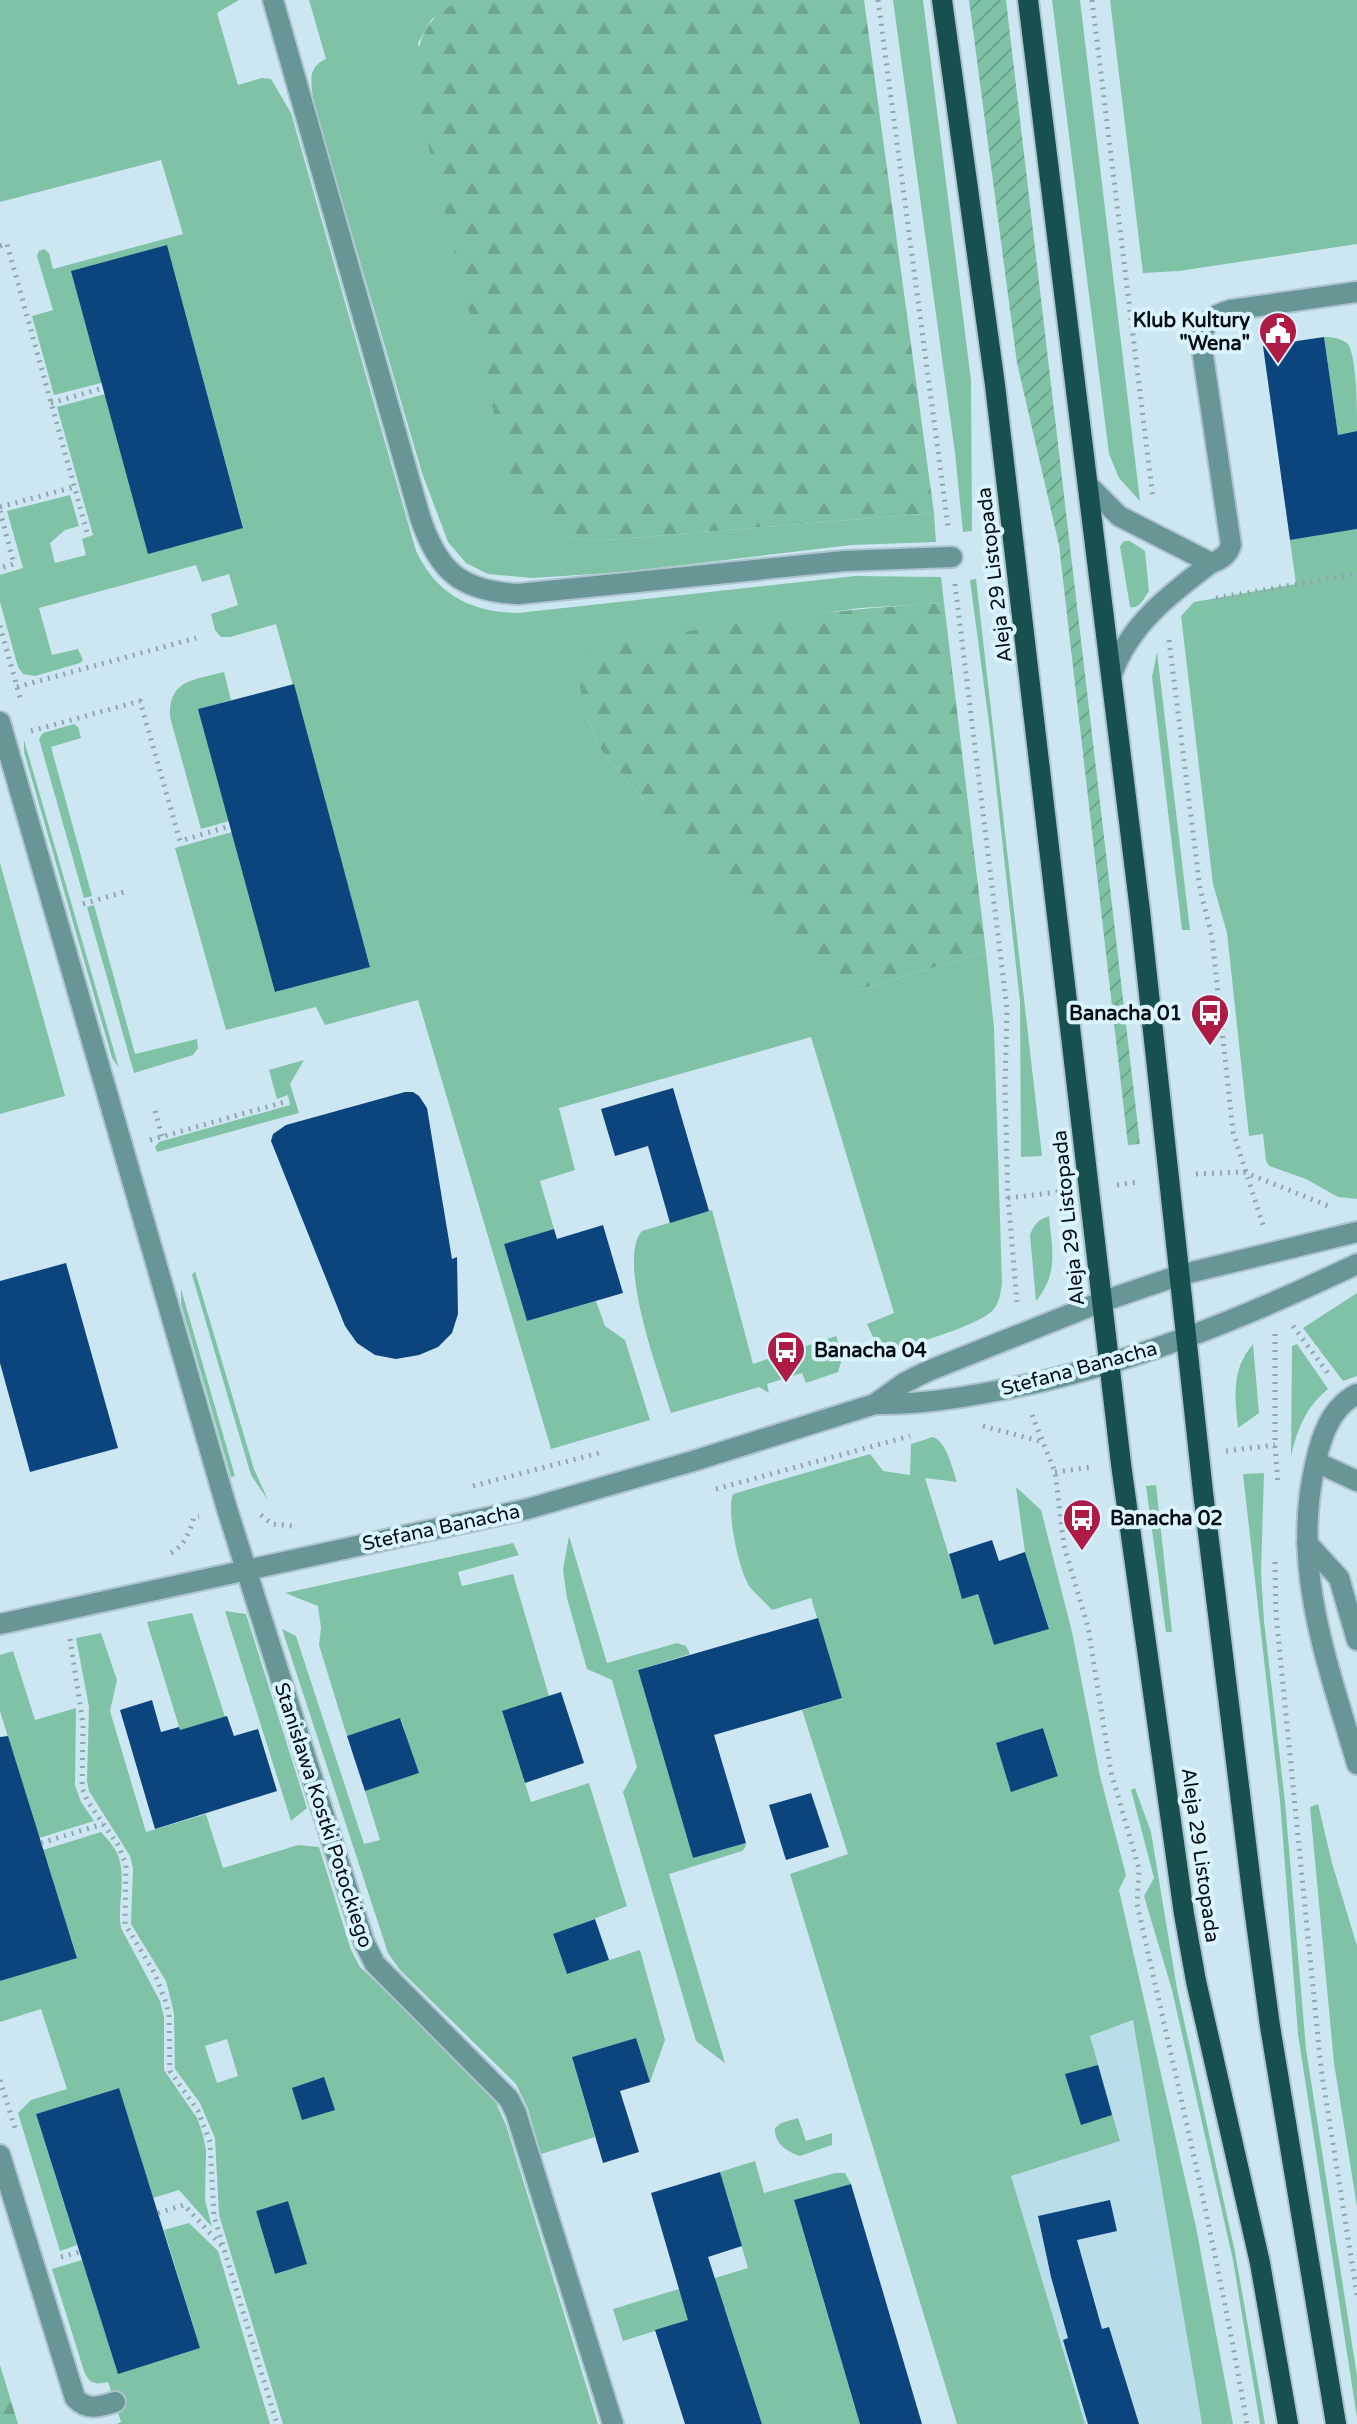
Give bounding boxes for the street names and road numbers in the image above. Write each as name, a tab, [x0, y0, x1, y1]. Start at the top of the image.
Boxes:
street label: Aleja 29 Listopada	[972, 486, 1018, 664]
street label: Aleja 29 Listopada	[1048, 1129, 1090, 1307]
street label: Stefana Banacha	[999, 1337, 1160, 1401]
street label: Stefana Banacha	[360, 1500, 522, 1556]
street label: Stanisława Kostki Potockiego	[269, 1680, 377, 1951]
street label: Aleja 29 Listopada	[1176, 1766, 1224, 1944]

